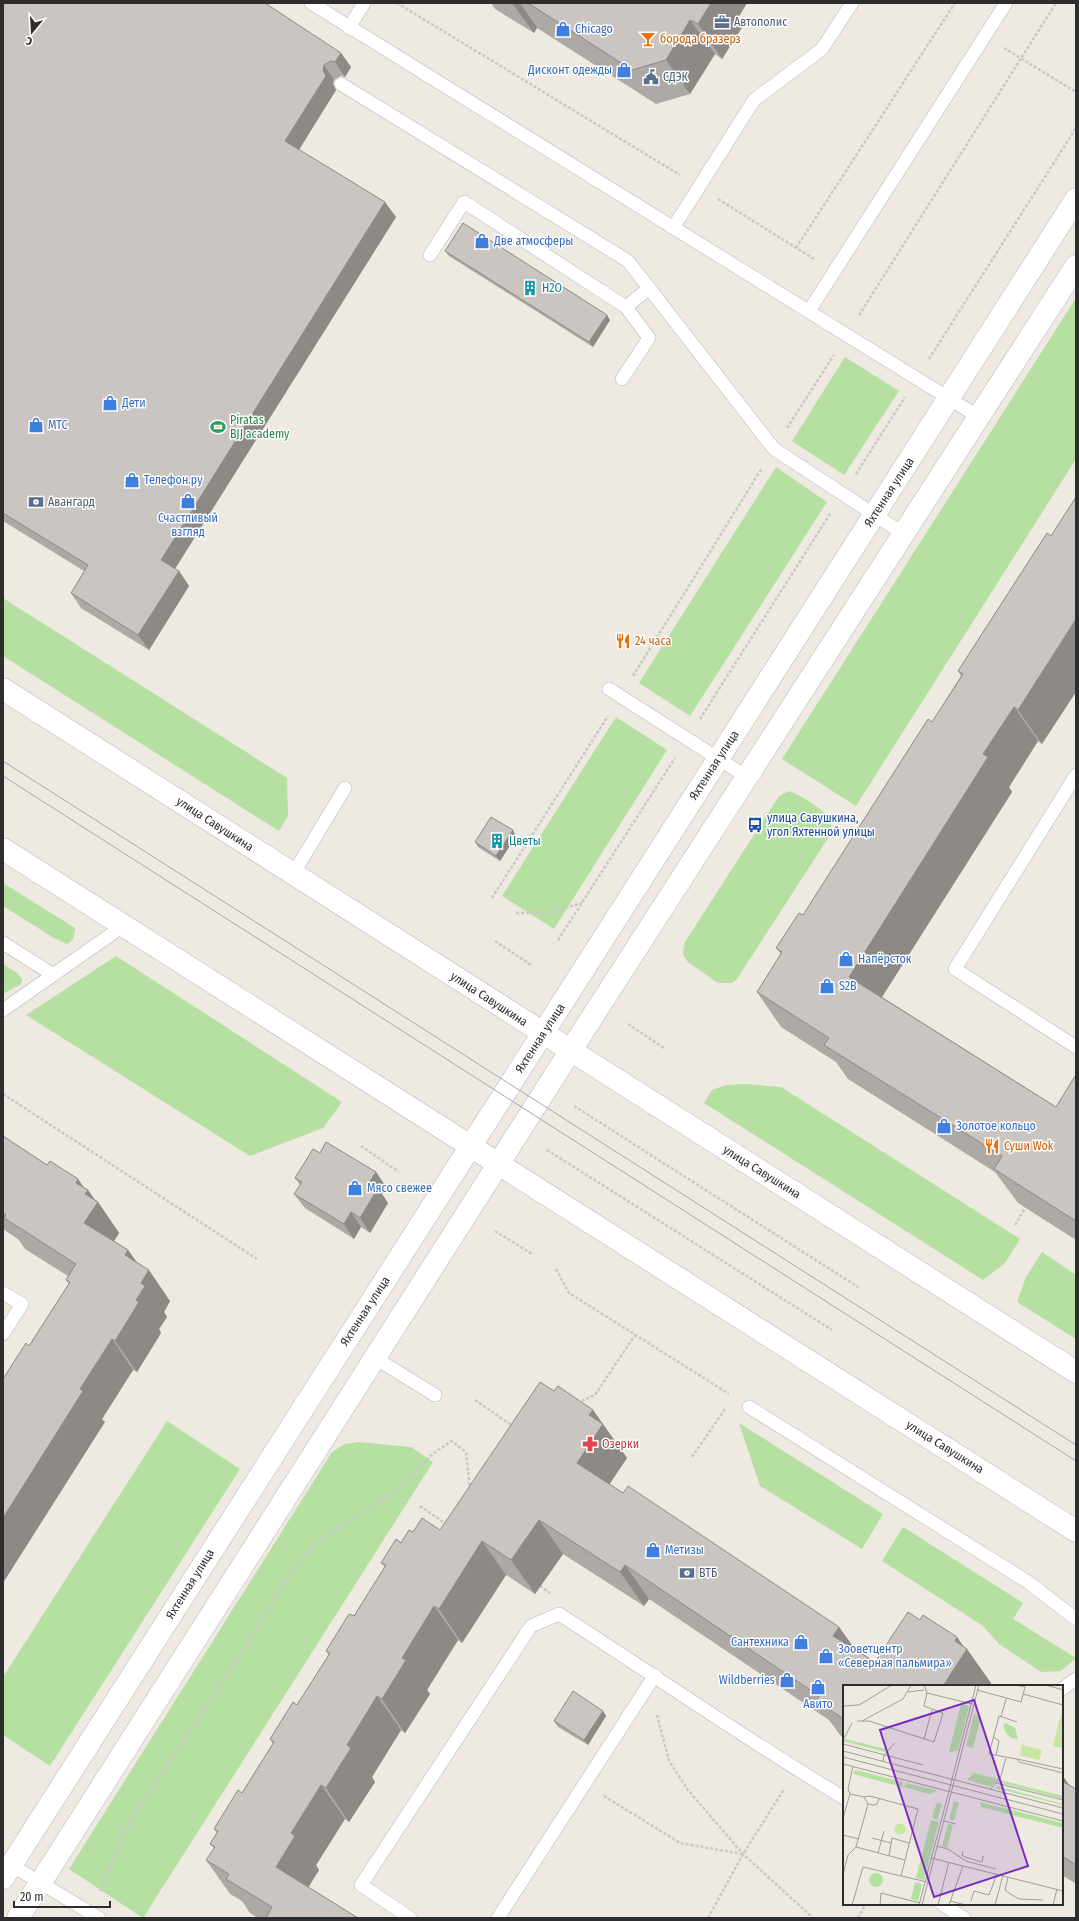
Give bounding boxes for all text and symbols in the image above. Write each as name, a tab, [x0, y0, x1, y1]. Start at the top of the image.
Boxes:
north arrow	[12, 12, 52, 52]
office icon: Автополис	[713, 13, 731, 31]
place label: Автополис	[734, 15, 787, 29]
shop icon: Chicago	[554, 20, 572, 38]
place label: Chicago	[575, 22, 613, 36]
bar icon: борода бразерз	[639, 30, 657, 48]
place label: борода бразерз	[660, 32, 741, 46]
text: С	[24, 34, 34, 48]
shop icon: Дисконт одежды	[615, 61, 633, 79]
place label: Дисконт одежды	[527, 63, 612, 77]
public building icon: СДЭК	[642, 68, 660, 86]
place label: СДЭК	[663, 70, 689, 84]
shop icon: Две атмосферы	[473, 232, 491, 250]
place label: Две атмосферы	[493, 234, 573, 248]
building icon: H2O	[521, 279, 539, 297]
place label: H2O	[542, 281, 562, 295]
shop icon: Дети	[101, 394, 119, 412]
place label: Дети	[121, 396, 146, 410]
place label: Piratas BJJ academy	[230, 413, 290, 441]
shop icon: МТС	[27, 416, 45, 434]
place label: МТС	[48, 418, 68, 432]
sports icon: Piratas BJJ academy	[209, 418, 227, 436]
street label: Яхтенная улица	[861, 455, 917, 529]
shop icon: Телефон.ру	[123, 471, 141, 489]
place label: Телефон.ру	[144, 473, 203, 487]
shop icon: Счастливый взгляд	[179, 492, 197, 510]
bank icon: Авангард	[27, 493, 45, 511]
place label: Авангард	[48, 495, 95, 509]
place label: Счастливый взгляд	[158, 511, 218, 539]
restaurant icon: 24 часа	[614, 632, 632, 650]
place label: 24 часа	[635, 634, 672, 648]
street label: Яхтенная улица	[686, 728, 742, 802]
street label: улица Савушкина	[174, 794, 256, 854]
place label: улица Савушкина, угол Яхтенной улицы	[767, 811, 875, 839]
bus stop icon: улица Савушкина, угол Яхтенной улицы	[746, 816, 764, 834]
building icon: Цветы	[488, 832, 506, 850]
place label: Цветы	[509, 834, 541, 848]
shop icon: Напёрсток	[837, 950, 855, 968]
place label: Напёрсток	[858, 952, 912, 966]
street label: улица Савушкина	[448, 969, 530, 1029]
shop icon: S2B	[818, 977, 836, 995]
place label: S2B	[839, 979, 857, 993]
street label: Яхтенная улица	[512, 1001, 568, 1075]
shop icon: Золотое кольцо	[935, 1117, 953, 1135]
place label: Золотое кольцо	[956, 1119, 1036, 1133]
restaurant icon: Суши Wok	[983, 1137, 1001, 1155]
place label: Суши Wok	[1004, 1139, 1054, 1153]
street label: улица Савушкина	[721, 1143, 803, 1202]
shop icon: Мясо свежее	[346, 1179, 364, 1197]
place label: Мясо свежее	[367, 1181, 432, 1195]
street label: Яхтенная улица	[337, 1274, 393, 1348]
street label: улица Савушкина	[904, 1418, 986, 1477]
pharmacy icon: Озерки	[581, 1435, 599, 1453]
place label: Озерки	[602, 1437, 639, 1451]
shop icon: Метизы	[644, 1541, 662, 1559]
place label: Метизы	[665, 1543, 704, 1557]
street label: Яхтенная улица	[163, 1546, 217, 1622]
bank icon: ВТБ	[678, 1564, 696, 1582]
place label: ВТБ	[699, 1566, 717, 1580]
shop icon: Сантехника	[792, 1633, 810, 1651]
place label: Сантехника	[731, 1635, 789, 1649]
place label: Зооветцентр «Северная пальмира»	[838, 1642, 952, 1670]
shop icon: Зооветцентр «Северная пальмира»	[817, 1647, 835, 1665]
shop icon: Wildberries	[778, 1671, 796, 1689]
place label: Wildberries	[719, 1673, 775, 1687]
shop icon: Авито	[809, 1678, 827, 1696]
inset map	[843, 1685, 1063, 1905]
place label: Авито	[803, 1697, 833, 1711]
scale bar	[14, 1883, 110, 1909]
text: 20 m	[20, 1890, 44, 1904]

